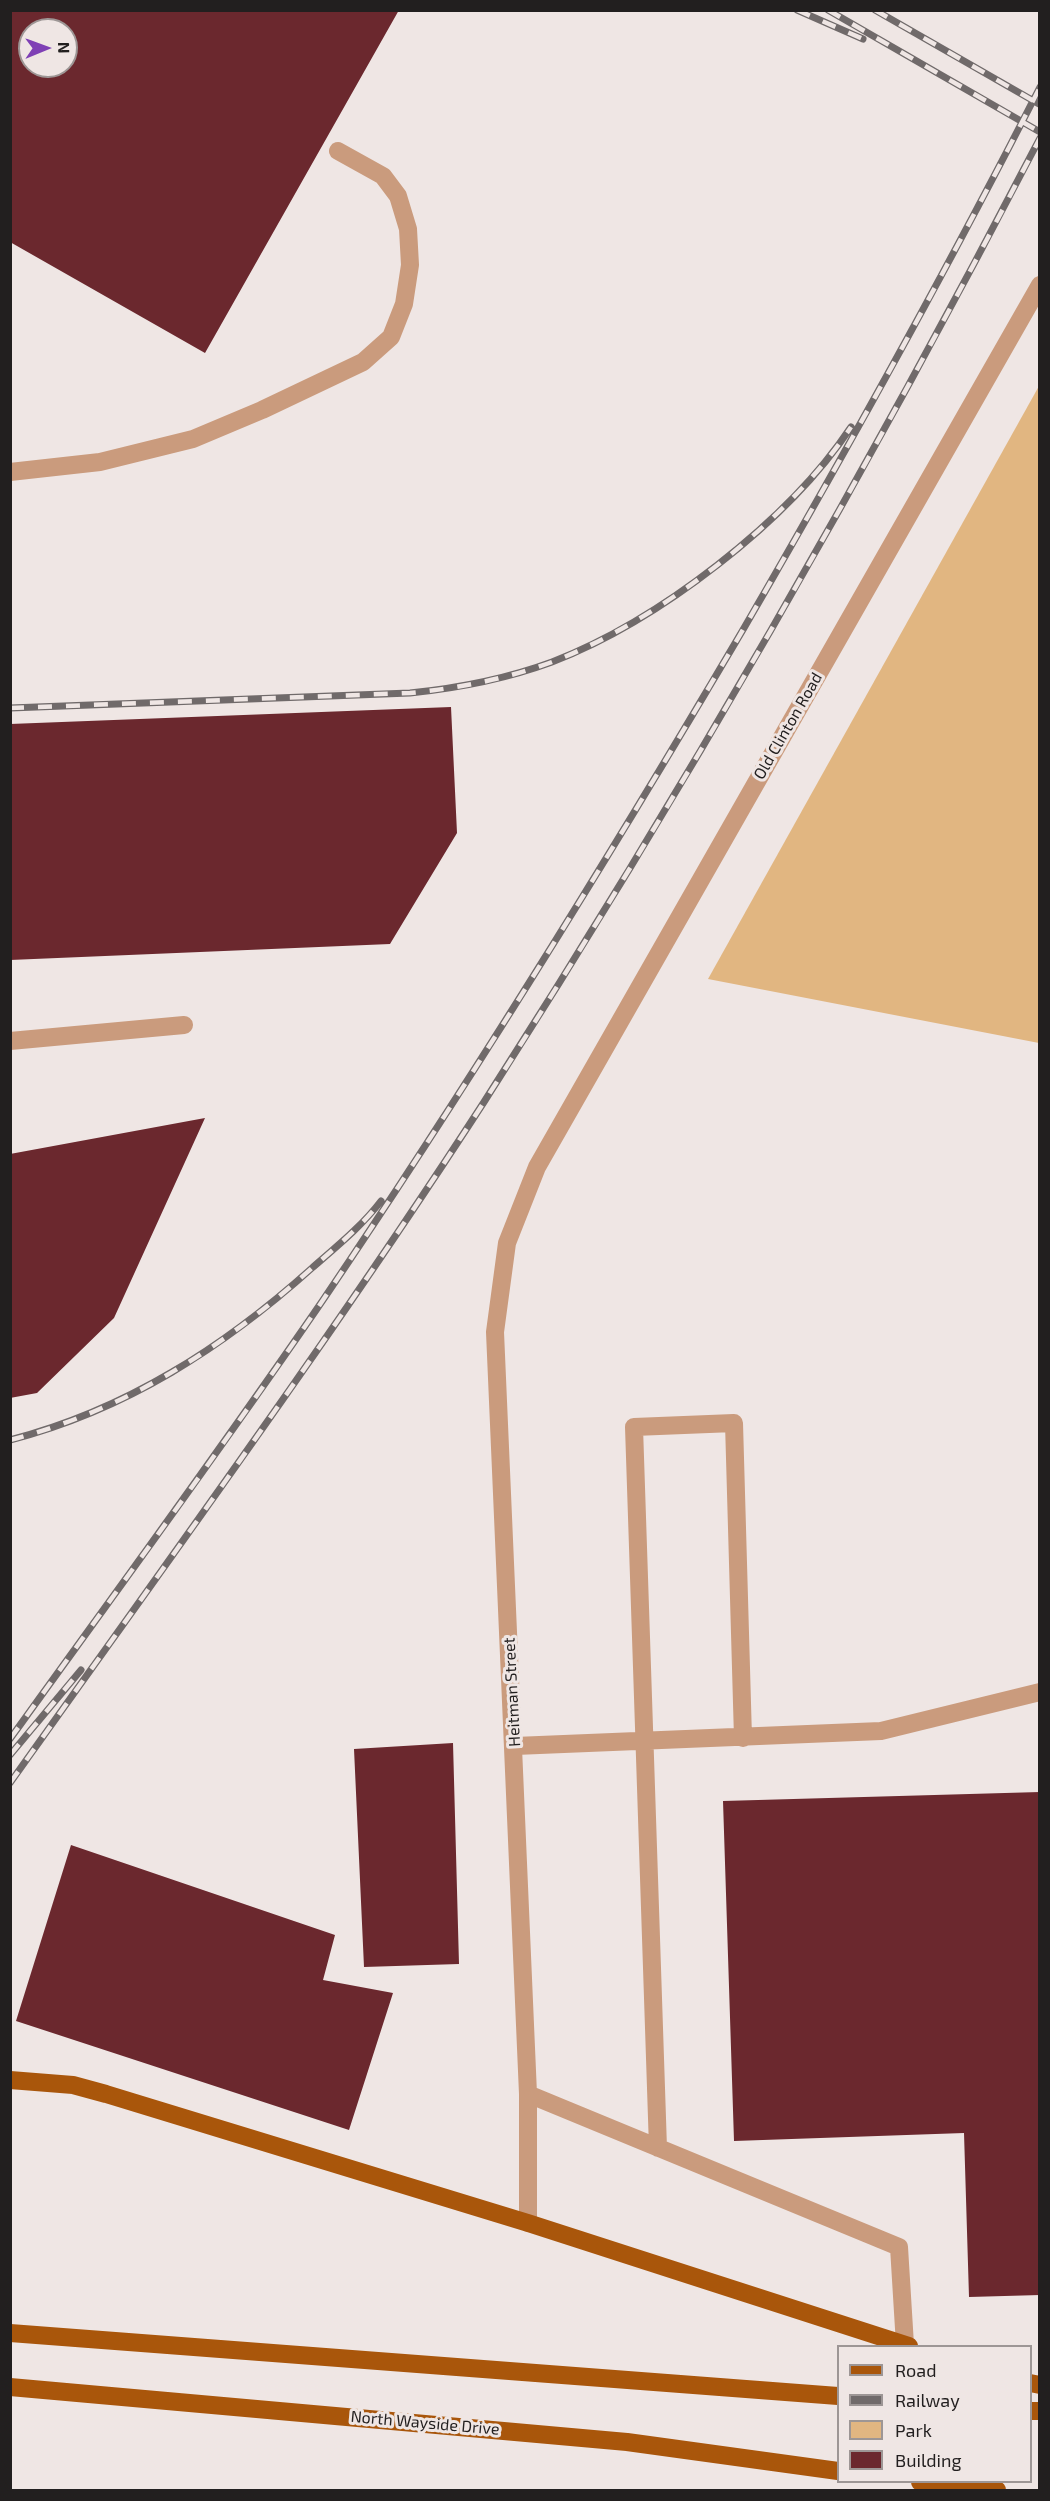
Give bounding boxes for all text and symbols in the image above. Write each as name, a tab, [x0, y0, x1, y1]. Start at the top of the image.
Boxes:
north arrow	[18, 18, 78, 78]
text: N	[55, 42, 74, 54]
street label: Old Clinton Road	[750, 669, 826, 783]
street label: Heitman Street	[500, 1637, 524, 1747]
legend	[837, 2345, 1032, 2483]
text: Road	[895, 2359, 936, 2381]
text: Railway	[895, 2389, 960, 2411]
street label: North Wayside Drive	[350, 2407, 500, 2439]
text: Park	[895, 2419, 932, 2441]
text: Building	[895, 2449, 962, 2471]

